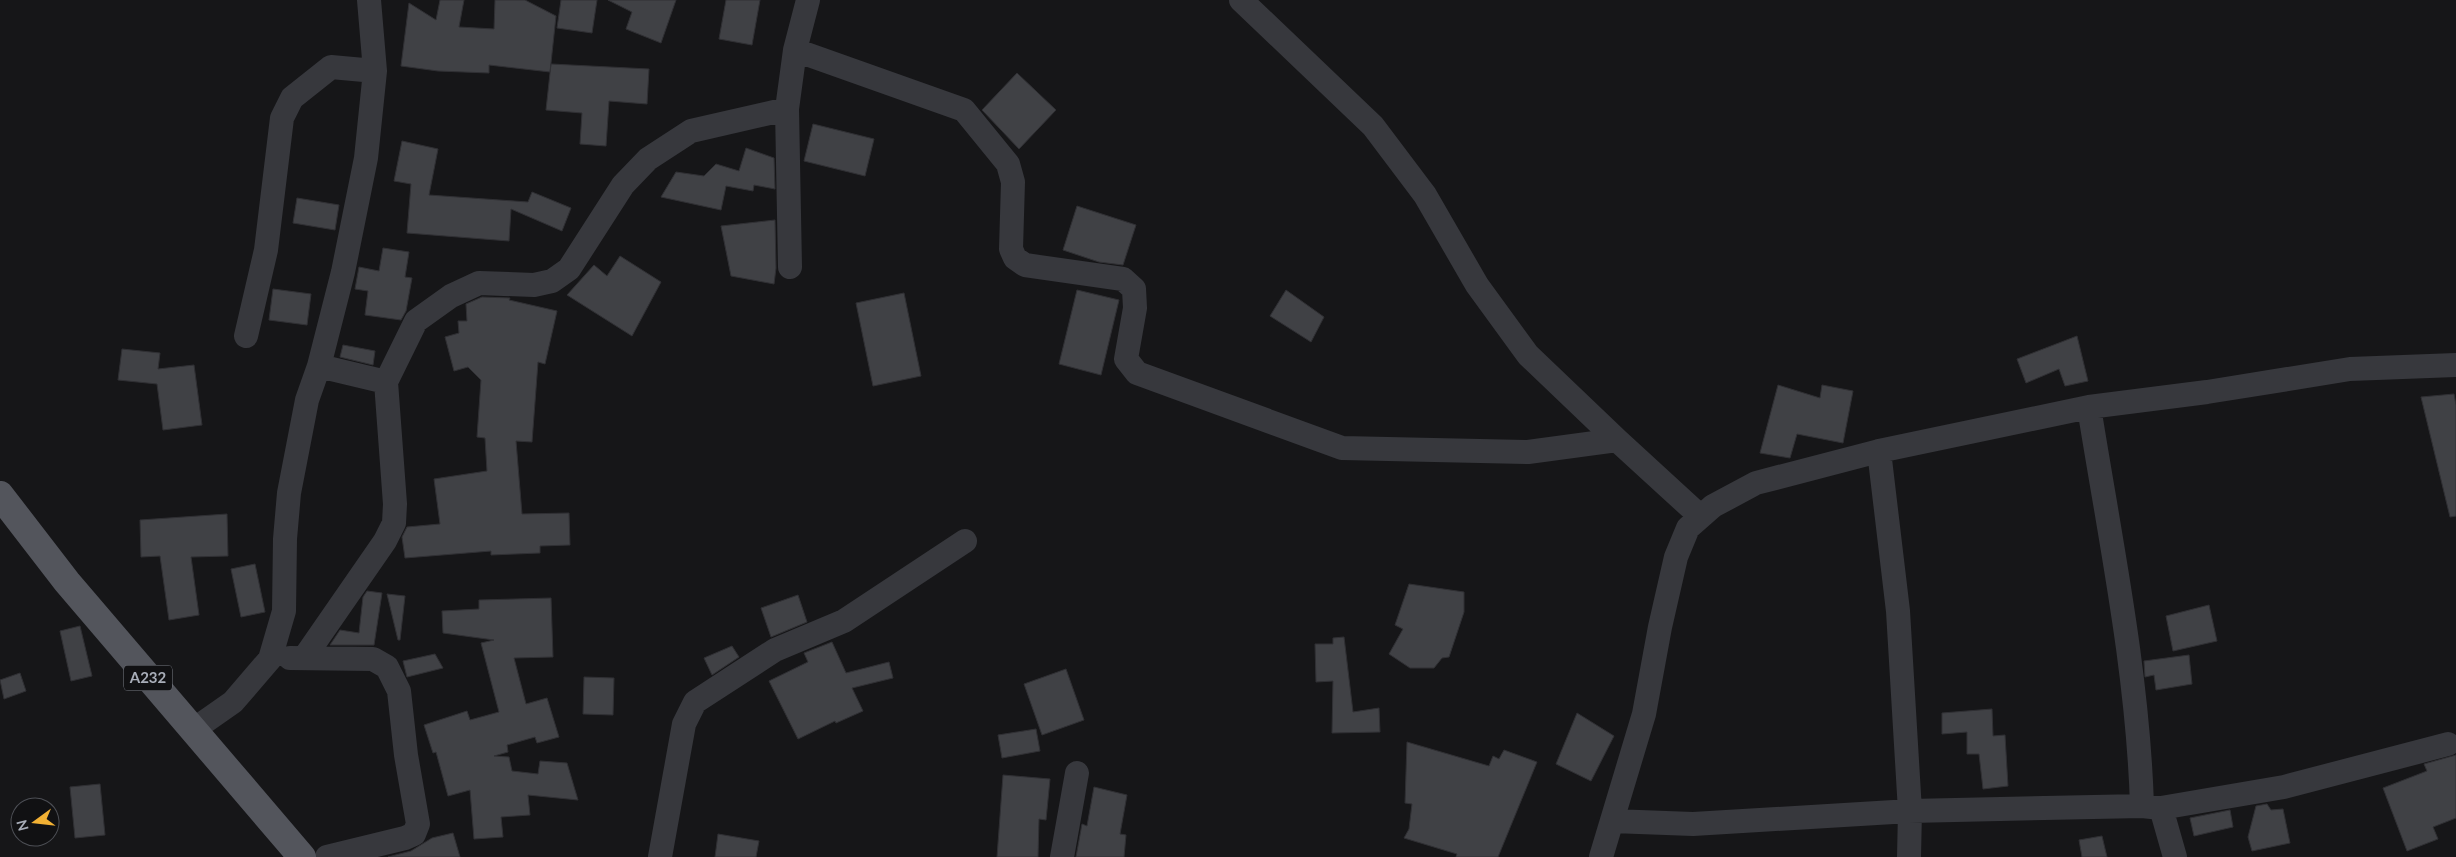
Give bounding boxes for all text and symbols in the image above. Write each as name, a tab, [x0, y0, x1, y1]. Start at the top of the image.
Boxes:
road number: A232	[124, 666, 172, 690]
north arrow	[10, 797, 60, 847]
text: N	[12, 818, 32, 833]

